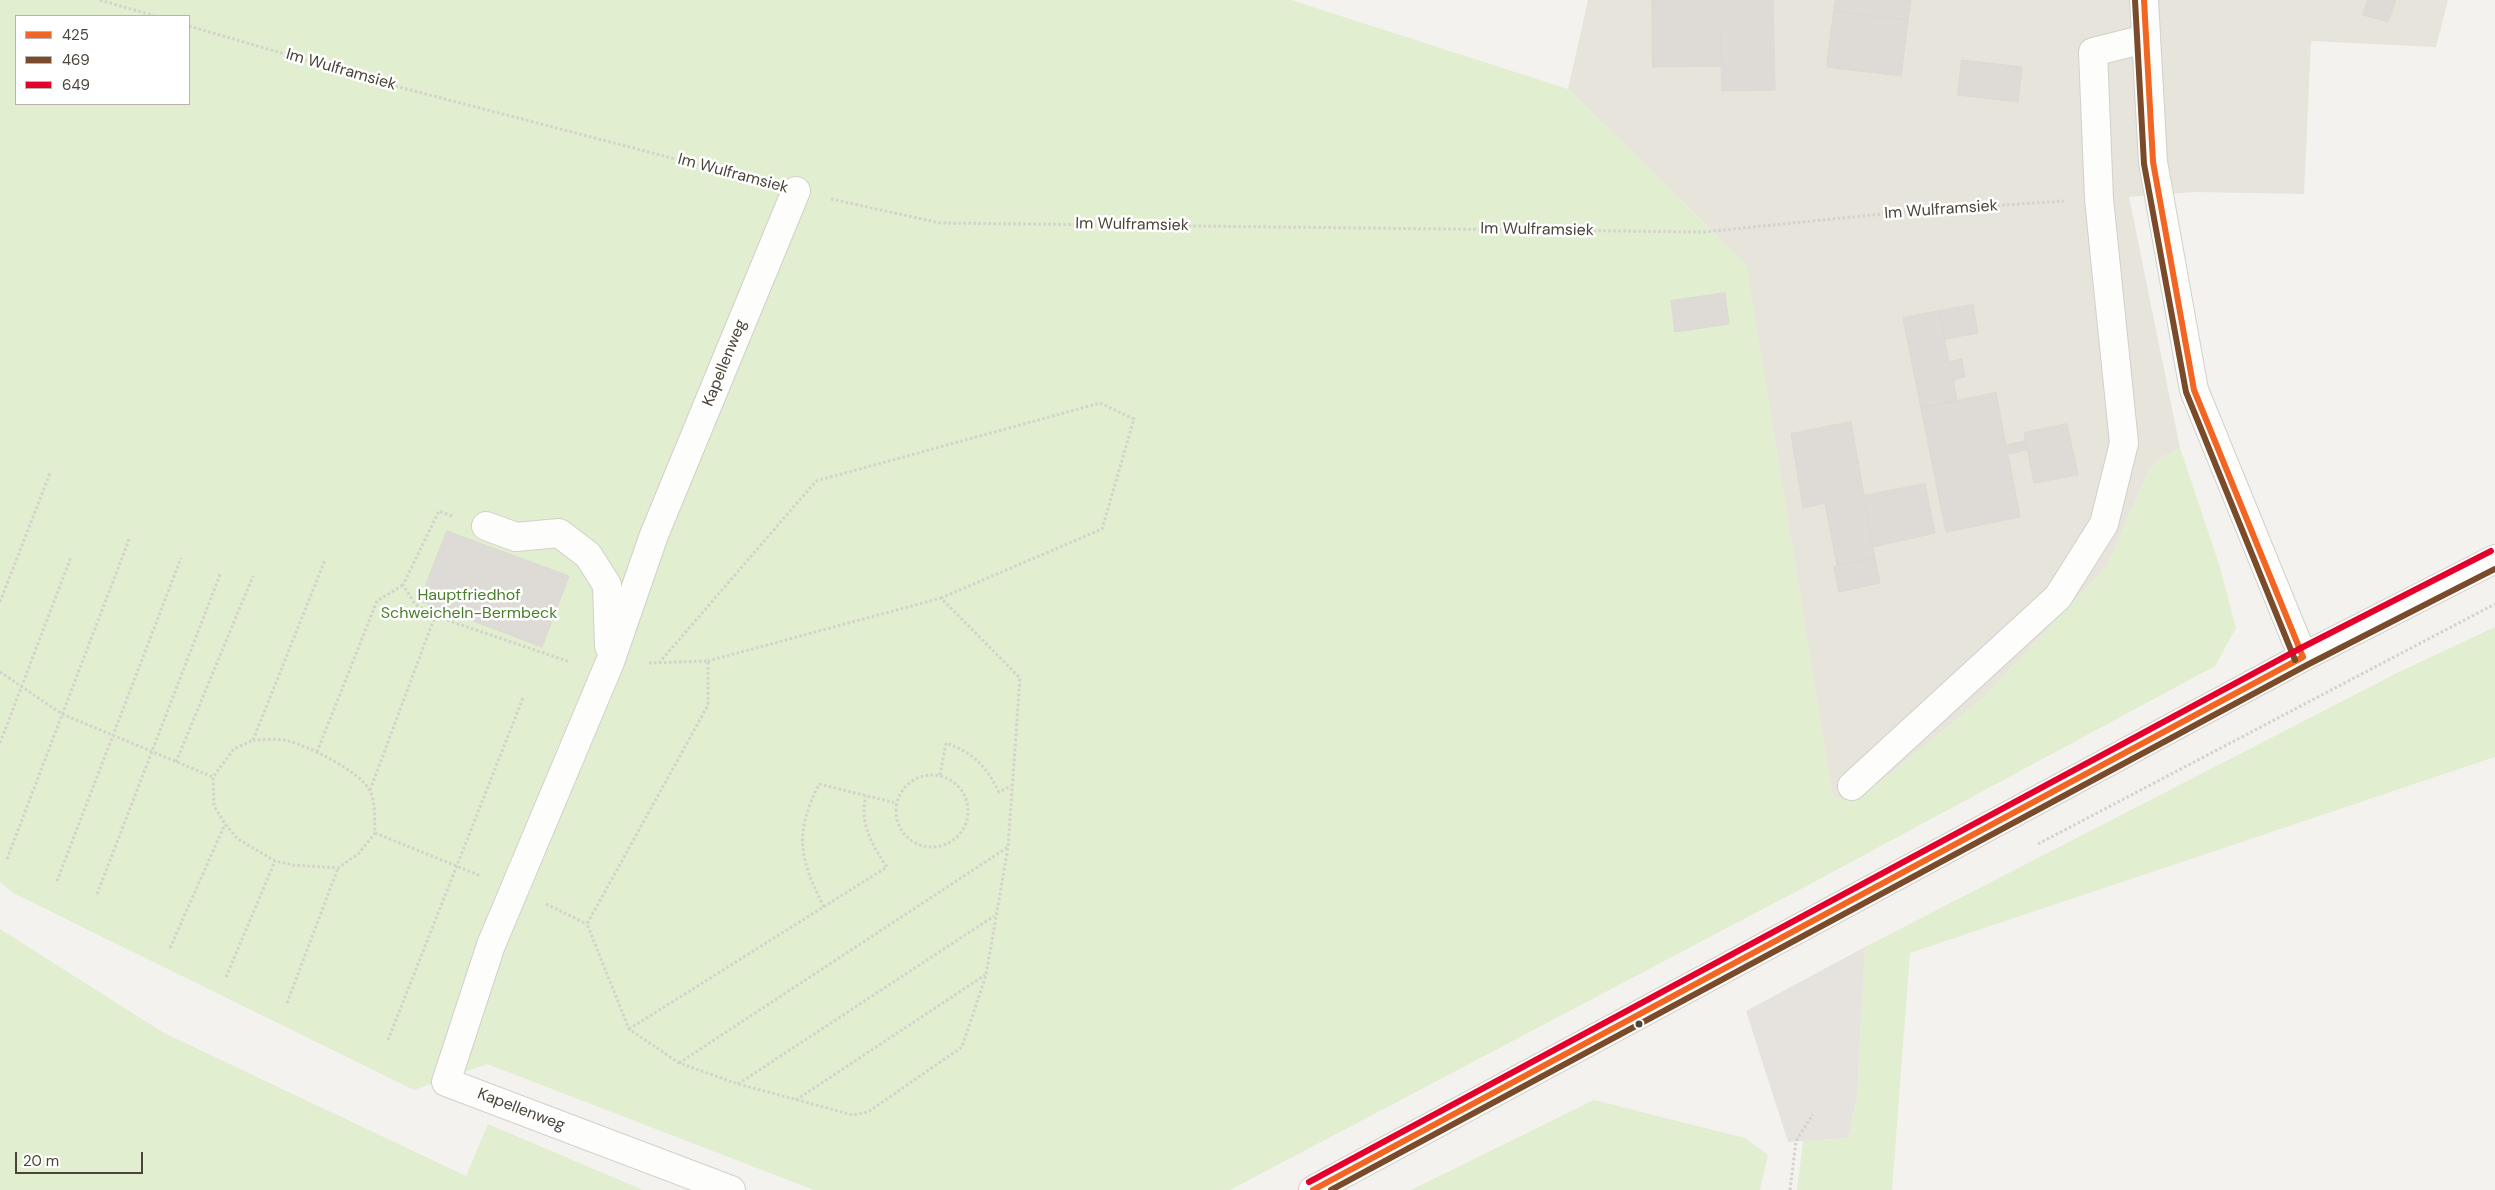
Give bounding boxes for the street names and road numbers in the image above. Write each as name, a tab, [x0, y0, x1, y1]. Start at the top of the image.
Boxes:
street label: Im Wulframsiek	[284, 45, 398, 95]
street label: Im Wulframsiek	[676, 150, 790, 198]
street label: Im Wulframsiek	[1884, 196, 1998, 224]
street label: Im Wulframsiek	[1075, 214, 1189, 236]
street label: Im Wulframsiek	[1480, 219, 1594, 241]
street label: Kapellenweg	[699, 317, 751, 409]
street label: Kapellenweg	[475, 1085, 567, 1135]

